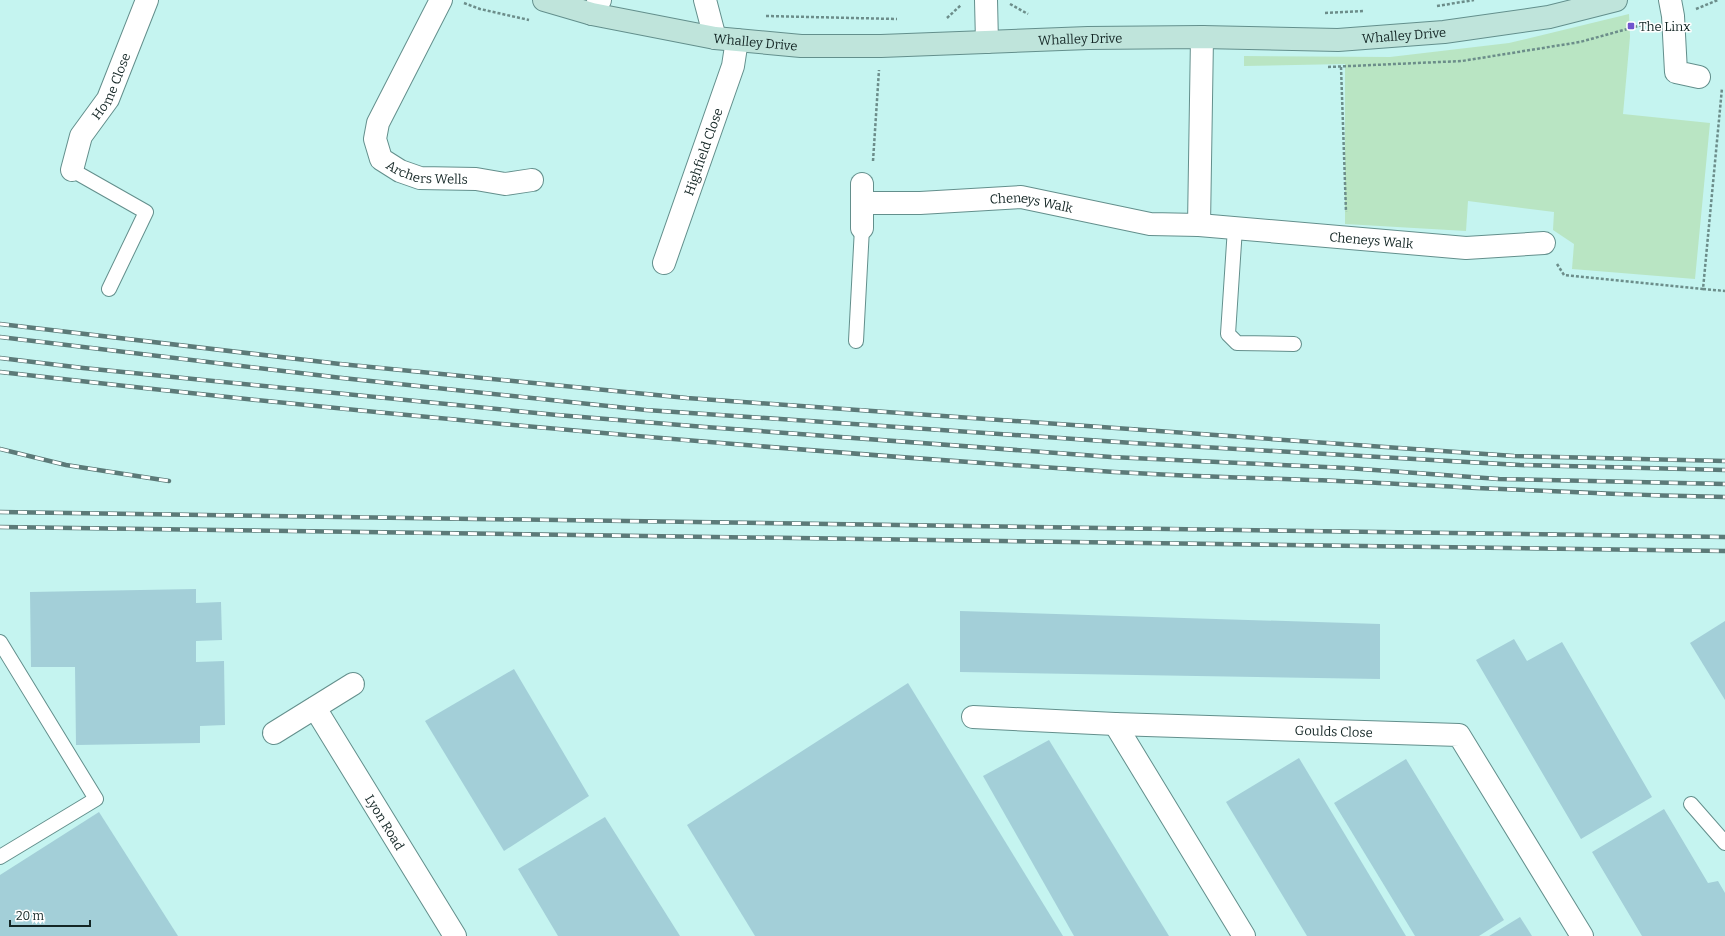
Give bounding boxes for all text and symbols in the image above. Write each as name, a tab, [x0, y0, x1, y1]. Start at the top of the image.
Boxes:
place label: The Linx	[1639, 19, 1691, 34]
marker: The Linx	[1626, 21, 1636, 31]
street label: Whalley Drive	[1361, 25, 1447, 46]
street label: Whalley Drive	[713, 31, 798, 54]
street label: Whalley Drive	[1038, 31, 1122, 48]
street label: Home Close	[89, 51, 133, 122]
street label: Highfield Close	[681, 106, 726, 198]
street label: Archers Wells	[383, 157, 468, 187]
street label: Cheneys Walk	[989, 190, 1075, 216]
street label: Cheneys Walk	[1329, 229, 1415, 251]
street label: Goulds Close	[1294, 723, 1373, 740]
street label: Lyon Road	[362, 792, 407, 853]
scale bar	[10, 902, 90, 928]
text: 20 m	[16, 909, 45, 923]

